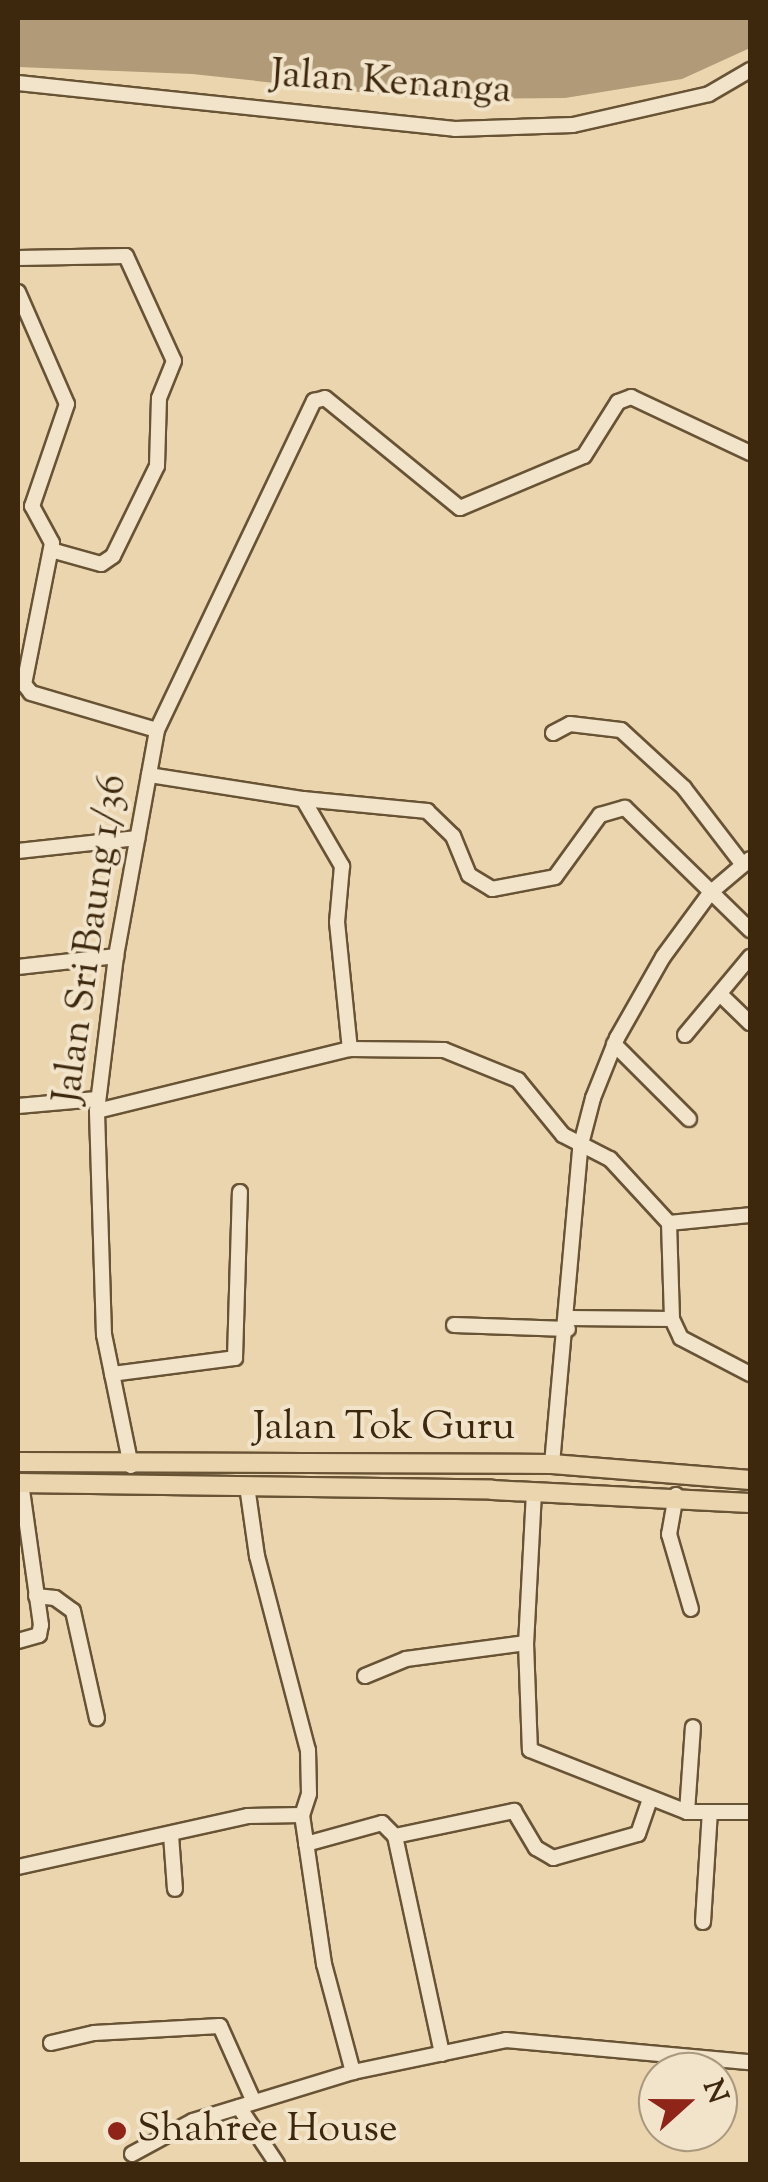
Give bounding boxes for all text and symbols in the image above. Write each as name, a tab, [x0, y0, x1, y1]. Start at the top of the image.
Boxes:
street label: Jalan Kenanga	[269, 52, 513, 116]
street label: Jalan Sri Baung 1/36	[45, 772, 139, 1106]
street label: Jalan Tok Guru	[253, 1405, 515, 1453]
north arrow	[638, 2052, 738, 2152]
text: N	[691, 2074, 737, 2110]
place label: Shahree House	[137, 2107, 398, 2155]
marker: Shahree House	[106, 2120, 128, 2142]

